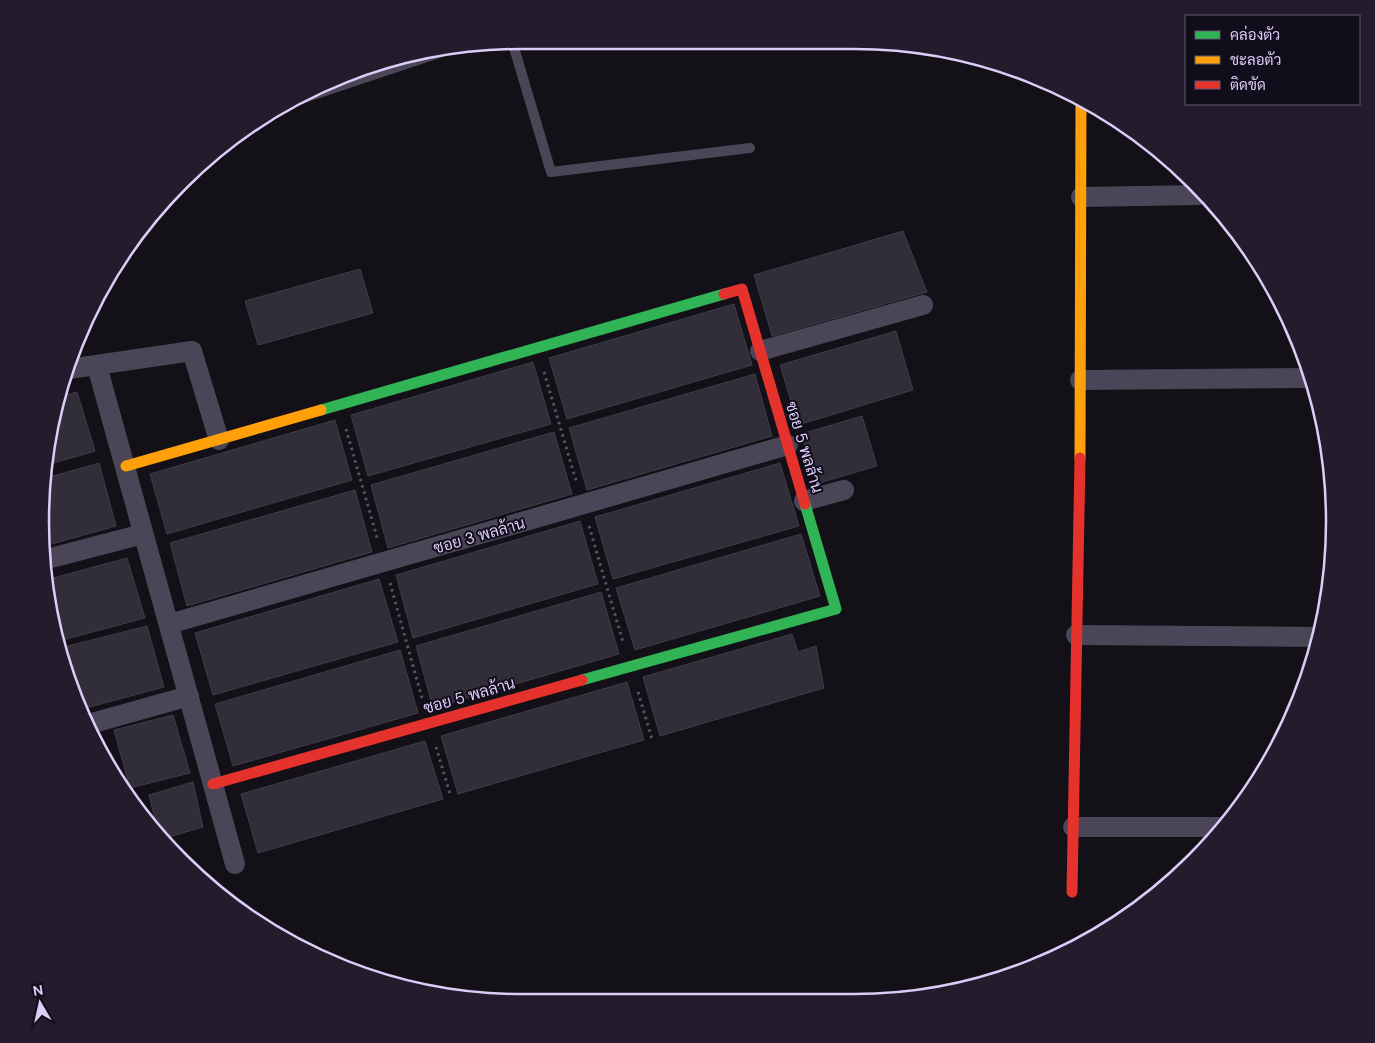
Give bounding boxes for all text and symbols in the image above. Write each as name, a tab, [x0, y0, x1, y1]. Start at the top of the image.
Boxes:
legend	[1185, 15, 1360, 105]
text: คล่องตัว	[1230, 25, 1280, 45]
text: ชะลอตัว	[1230, 50, 1281, 70]
text: ติดขัด	[1230, 75, 1266, 95]
street label: ซอย 5 พลล้าน	[781, 399, 828, 496]
street label: ซอย 3 พลล้าน	[431, 512, 527, 559]
street label: ซอย 5 พลล้าน	[421, 672, 518, 719]
north arrow	[15, 978, 65, 1028]
text: N	[32, 980, 44, 1000]

